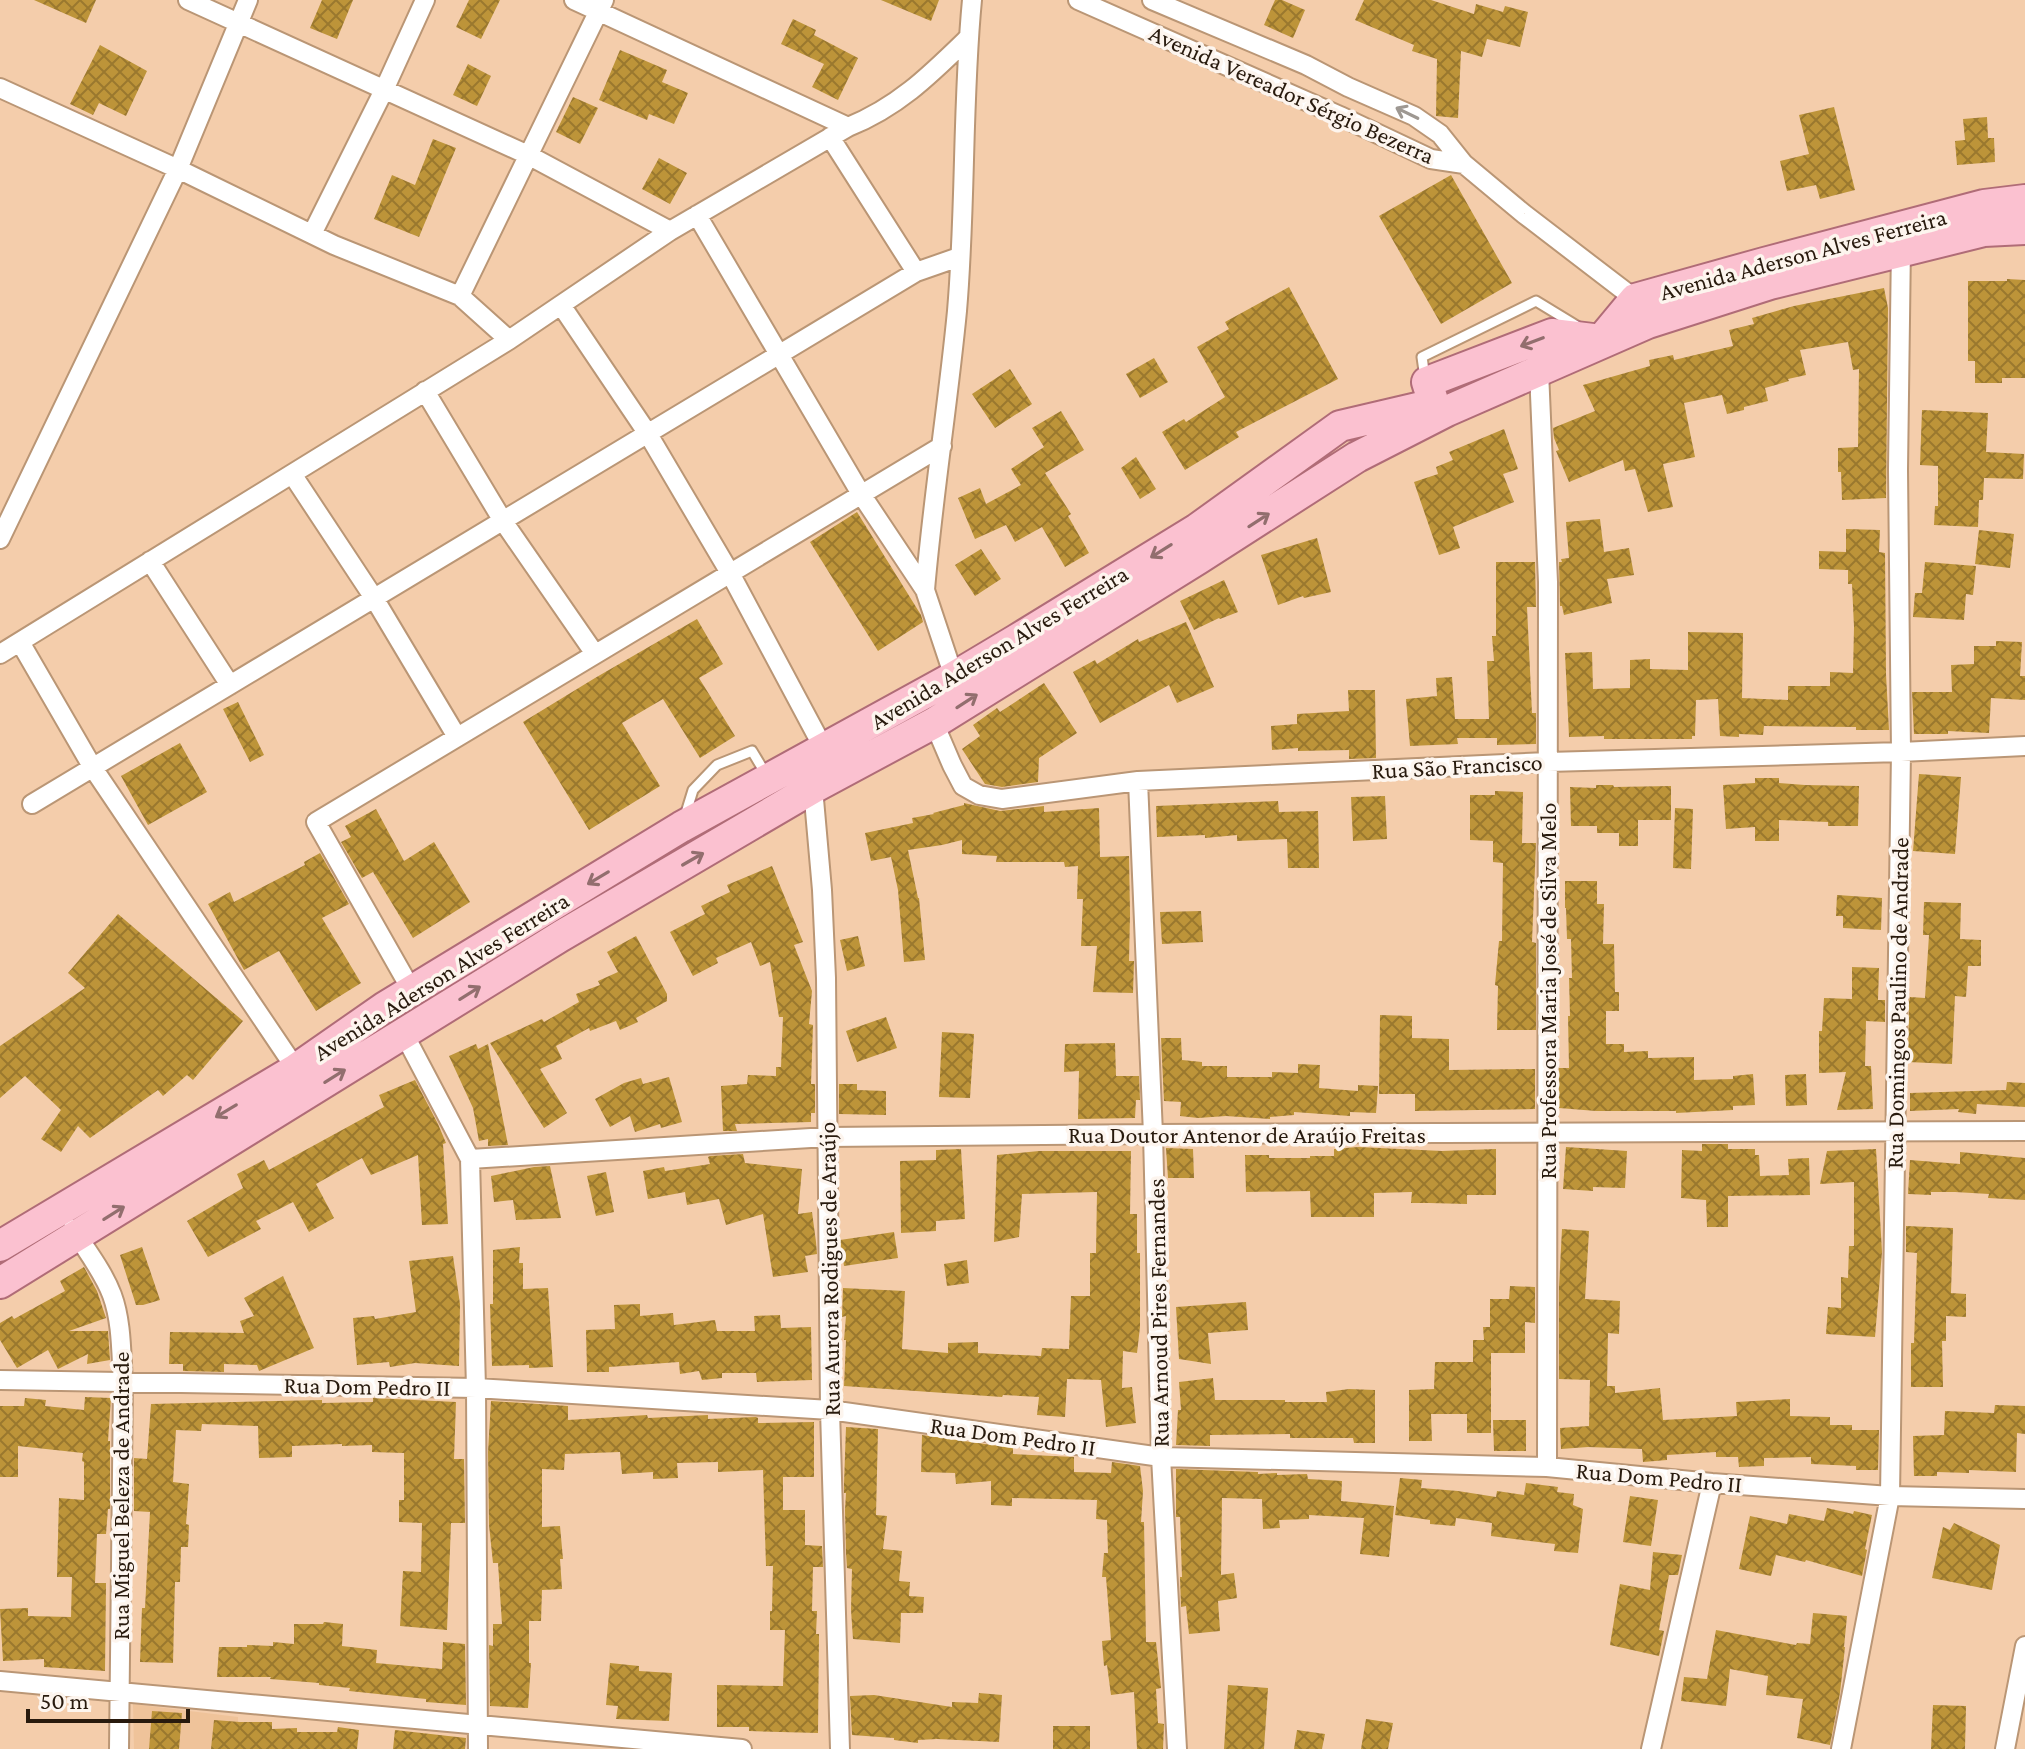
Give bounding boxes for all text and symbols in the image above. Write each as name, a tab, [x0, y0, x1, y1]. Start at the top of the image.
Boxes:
street label: Avenida Vereador Sérgio Bezerra	[1146, 19, 1438, 169]
one-way arrow	[1395, 105, 1419, 121]
street label: Avenida Aderson Alves Ferreira	[1657, 203, 1949, 305]
one-way arrow	[1520, 336, 1545, 350]
one-way arrow	[1248, 512, 1270, 529]
one-way arrow	[1150, 543, 1173, 559]
street label: Avenida Aderson Alves Ferreira	[865, 559, 1133, 735]
one-way arrow	[955, 693, 978, 709]
street label: Rua São Francisco	[1371, 748, 1543, 784]
street label: Rua Professora Maria José de Silva Melo	[1534, 803, 1561, 1179]
street label: Rua Domingos Paulino de Andrade	[1881, 837, 1913, 1169]
one-way arrow	[681, 851, 704, 867]
one-way arrow	[587, 870, 610, 886]
street label: Avenida Aderson Alves Ferreira	[309, 886, 573, 1066]
one-way arrow	[458, 984, 481, 1000]
one-way arrow	[324, 1068, 346, 1085]
one-way arrow	[215, 1103, 238, 1119]
street label: Rua Aurora Rodigues de Araújo	[813, 1121, 845, 1417]
street label: Rua Doutor Antenor de Araújo Freitas	[1068, 1121, 1426, 1148]
street label: Rua Arnoud Pires Fernandes	[1142, 1178, 1174, 1448]
one-way arrow	[102, 1205, 125, 1221]
street label: Rua Miguel Beleza de Andrade	[107, 1352, 134, 1640]
street label: Rua Dom Pedro II	[283, 1371, 451, 1401]
street label: Rua Dom Pedro II	[929, 1411, 1097, 1461]
street label: Rua Dom Pedro II	[1575, 1456, 1743, 1498]
scale bar	[28, 1673, 188, 1723]
text: 50 m	[40, 1687, 89, 1714]

